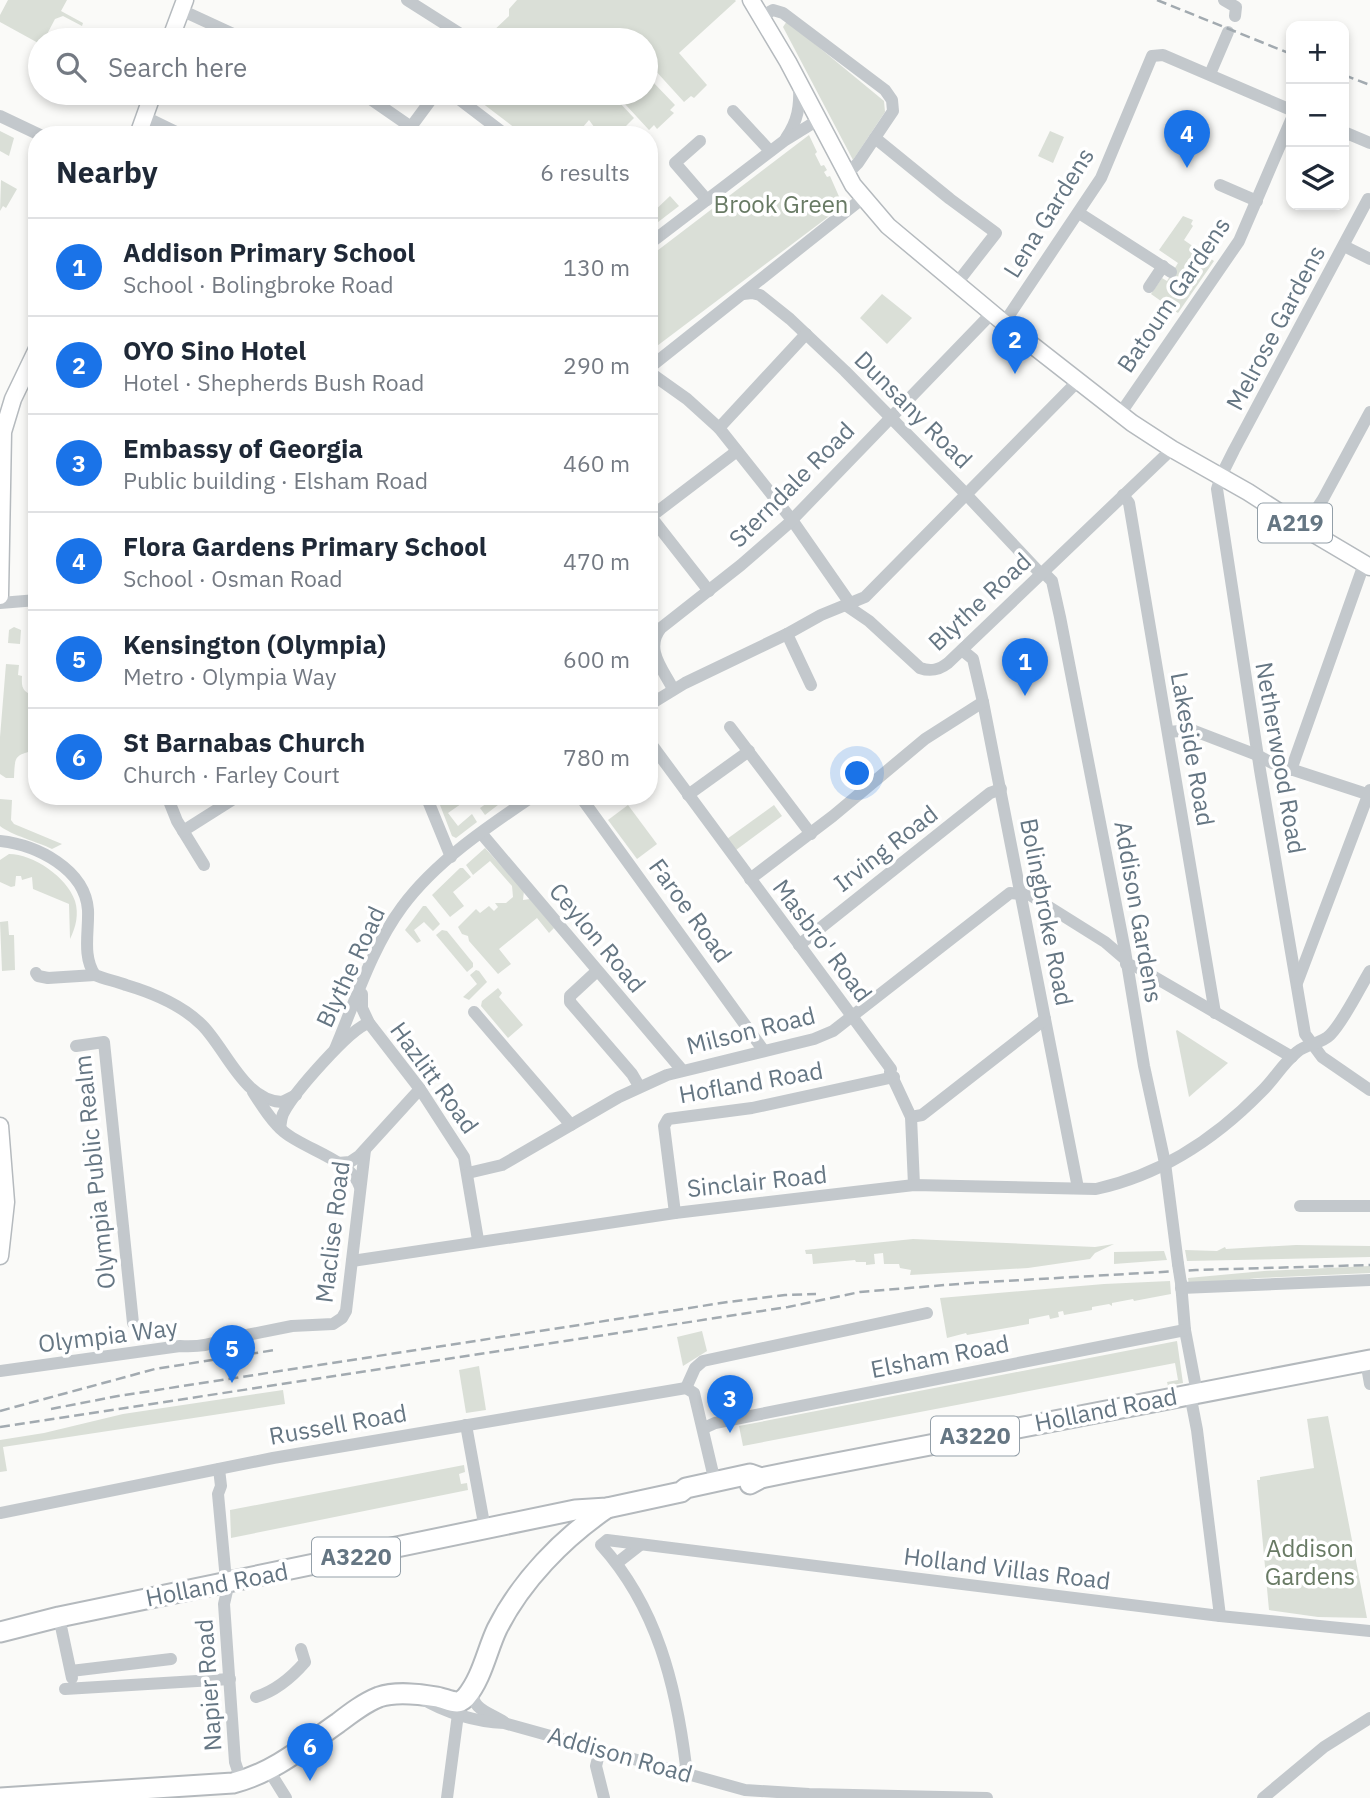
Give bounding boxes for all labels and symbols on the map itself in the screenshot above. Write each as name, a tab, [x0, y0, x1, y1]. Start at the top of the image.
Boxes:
pin: 4	[1164, 110, 1210, 168]
street label: Lena Gardens	[995, 141, 1101, 284]
park label: Brook Green	[714, 188, 848, 220]
street label: Batoum Gardens	[1109, 210, 1237, 378]
street label: Melrose Gardens	[1218, 239, 1332, 416]
pin: 2	[992, 316, 1038, 374]
street label: Dunsany Road	[848, 343, 980, 475]
street label: Sterndale Road	[722, 415, 861, 554]
road number: A219	[1258, 503, 1332, 542]
street label: Blythe Road	[921, 545, 1038, 657]
pin: 1	[1002, 638, 1048, 696]
street label: Netherwood Road	[1248, 659, 1314, 856]
street label: Lakeside Road	[1164, 669, 1222, 828]
your location	[840, 756, 874, 790]
street label: Irving Road	[827, 798, 944, 899]
street label: Bolingbroke Road	[1013, 815, 1081, 1008]
street label: Addison Gardens	[1107, 818, 1171, 1005]
street label: Faroe Road	[642, 852, 739, 969]
street label: Masbro' Road	[766, 872, 880, 1008]
street label: Ceylon Road	[542, 876, 653, 999]
street label: Blythe Road	[308, 901, 392, 1032]
street label: Milson Road	[683, 999, 818, 1061]
street label: Hazlitt Road	[383, 1015, 486, 1140]
street label: Olympia Public Realm	[66, 1053, 122, 1291]
street label: Hofland Road	[676, 1054, 825, 1110]
street label: Sinclair Road	[685, 1158, 829, 1204]
street label: Maclise Road	[307, 1159, 357, 1305]
street label: Olympia Way	[36, 1311, 180, 1359]
pin: 5	[209, 1325, 255, 1383]
street label: Elsham Road	[868, 1327, 1012, 1385]
pin: 3	[707, 1375, 753, 1433]
street label: Holland Road	[1032, 1380, 1180, 1439]
street label: Russell Road	[267, 1396, 409, 1452]
road number: A3220	[931, 1416, 1019, 1456]
park label: Addison Gardens	[1265, 1532, 1355, 1592]
road number: A3220	[312, 1538, 400, 1576]
street label: Holland Villas Road	[902, 1539, 1112, 1597]
street label: Holland Road	[143, 1555, 291, 1614]
street label: Napier Road	[187, 1618, 229, 1752]
street label: Addison Road	[544, 1718, 696, 1790]
pin: 6	[287, 1723, 333, 1781]

